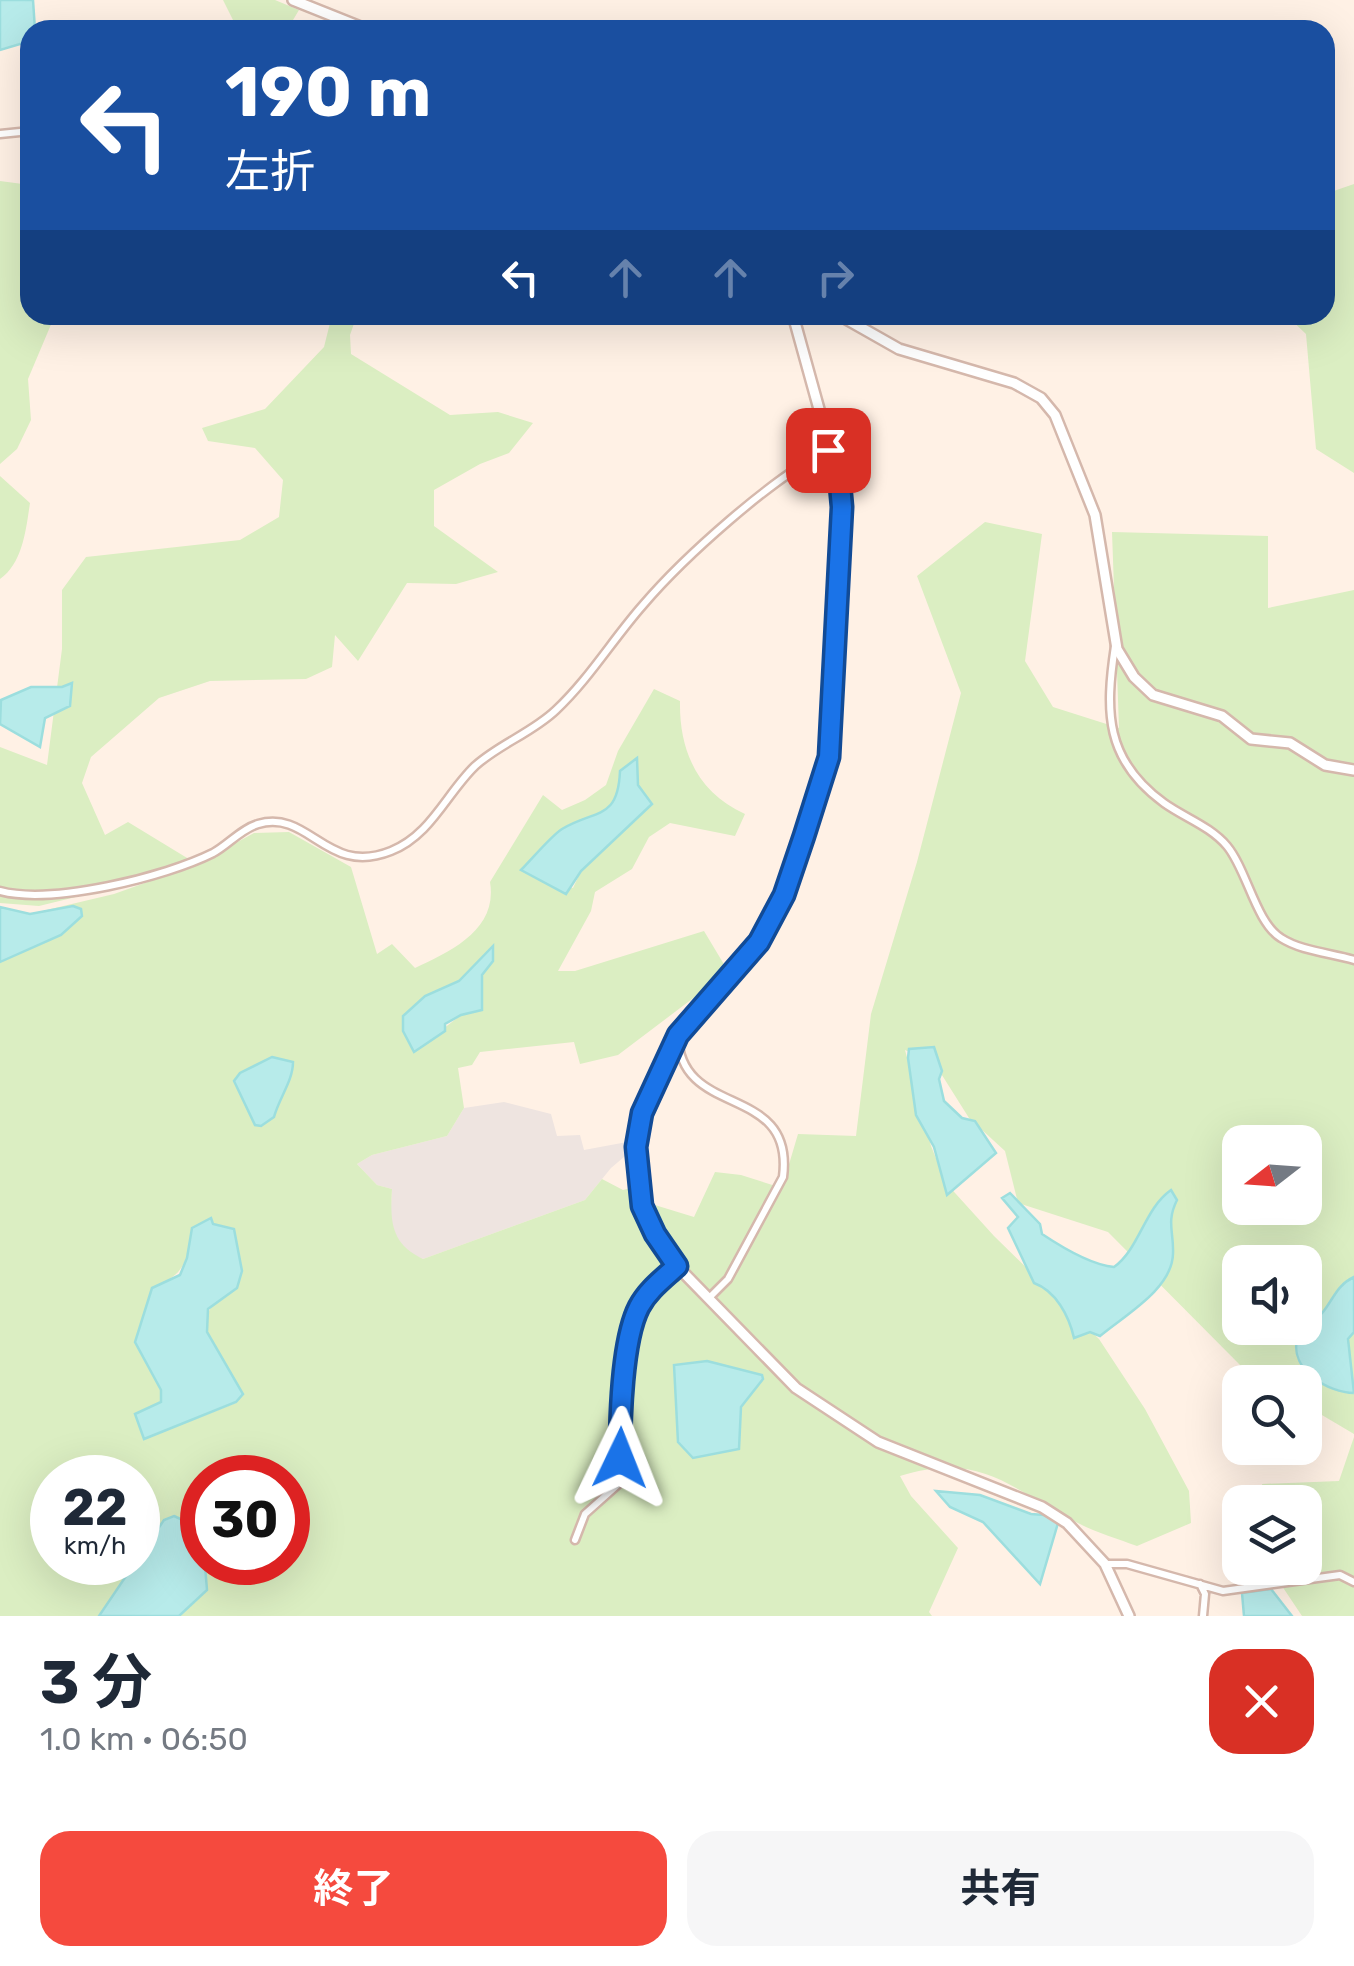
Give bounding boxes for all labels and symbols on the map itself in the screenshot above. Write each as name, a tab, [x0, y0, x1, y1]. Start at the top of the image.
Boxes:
pin	[786, 408, 871, 493]
north arrow	[1222, 1125, 1322, 1225]
position arrow	[568, 1406, 672, 1510]
speed limit sign: 30	[180, 1455, 310, 1585]

